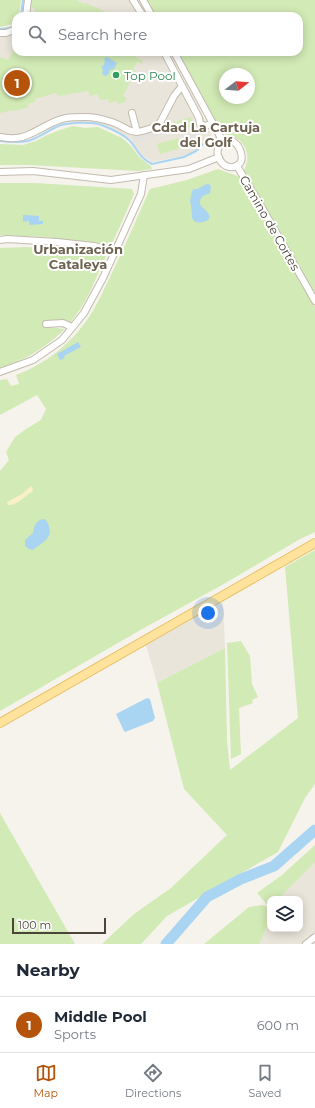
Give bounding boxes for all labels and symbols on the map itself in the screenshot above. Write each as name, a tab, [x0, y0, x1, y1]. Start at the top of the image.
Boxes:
pin: 1	[4, 68, 30, 98]
place label: Top Pool	[124, 68, 176, 83]
north arrow	[219, 68, 255, 104]
marker: Top Pool	[111, 70, 121, 80]
district label: Cdad La Cartuja del Golf	[152, 119, 260, 150]
street label: Camino de Cortes	[237, 173, 303, 273]
district label: Urbanización Cataleya	[33, 241, 123, 272]
your location	[198, 603, 218, 623]
scale bar	[12, 916, 106, 935]

